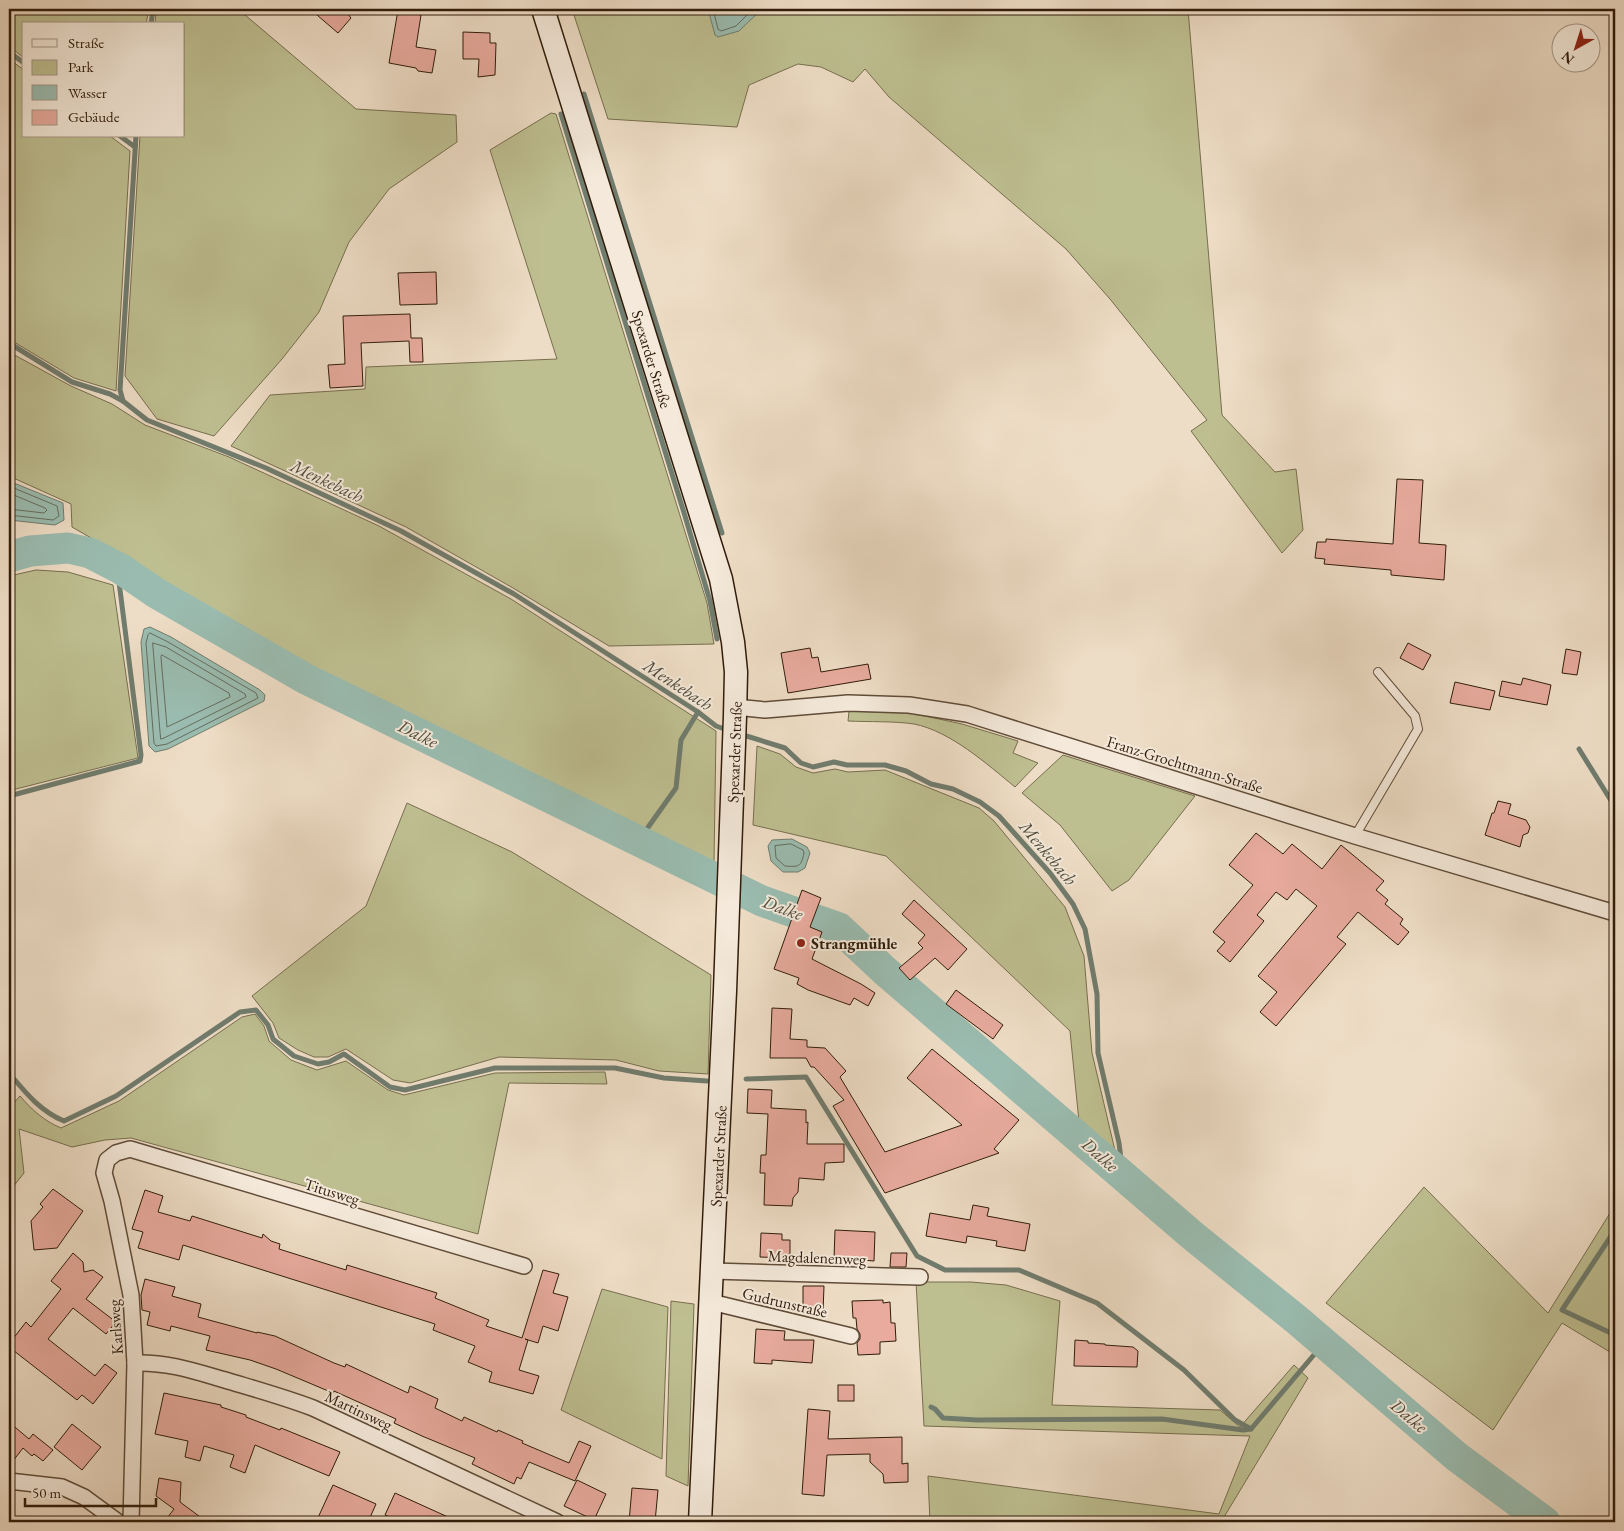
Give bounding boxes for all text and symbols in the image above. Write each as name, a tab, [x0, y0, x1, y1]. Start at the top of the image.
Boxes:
legend	[22, 22, 185, 138]
north arrow	[1552, 22, 1602, 72]
text: Straße	[68, 33, 104, 52]
text: N	[1557, 47, 1578, 69]
text: Park	[68, 57, 95, 76]
text: Wasser	[68, 83, 107, 102]
text: Gebäude	[68, 107, 120, 126]
street label: Spexarder Straße	[627, 308, 676, 411]
water label: Menkebach	[286, 453, 368, 508]
water label: Menkebach	[638, 653, 717, 716]
street label: Spexarder Straße	[722, 701, 747, 803]
water label: Dalke	[394, 714, 443, 753]
street label: Franz-Grochtmann-Straße	[1104, 731, 1265, 798]
water label: Menkebach	[1014, 815, 1082, 890]
water label: Dalke	[759, 889, 807, 926]
place label: Strangmühle	[811, 933, 898, 954]
marker: Strangmühle	[795, 937, 807, 949]
street label: Spexarder Straße	[705, 1105, 732, 1207]
water label: Dalke	[1076, 1132, 1124, 1177]
street label: Titusweg	[302, 1173, 363, 1210]
street label: Magdalenenweg	[767, 1245, 868, 1270]
street label: Gudrunstraße	[740, 1283, 829, 1322]
street label: Karlsweg	[103, 1298, 128, 1355]
street label: Martinsweg	[322, 1386, 397, 1436]
water label: Dalke	[1385, 1393, 1433, 1438]
scale bar	[25, 1476, 156, 1508]
text: 50 m	[32, 1483, 61, 1502]

